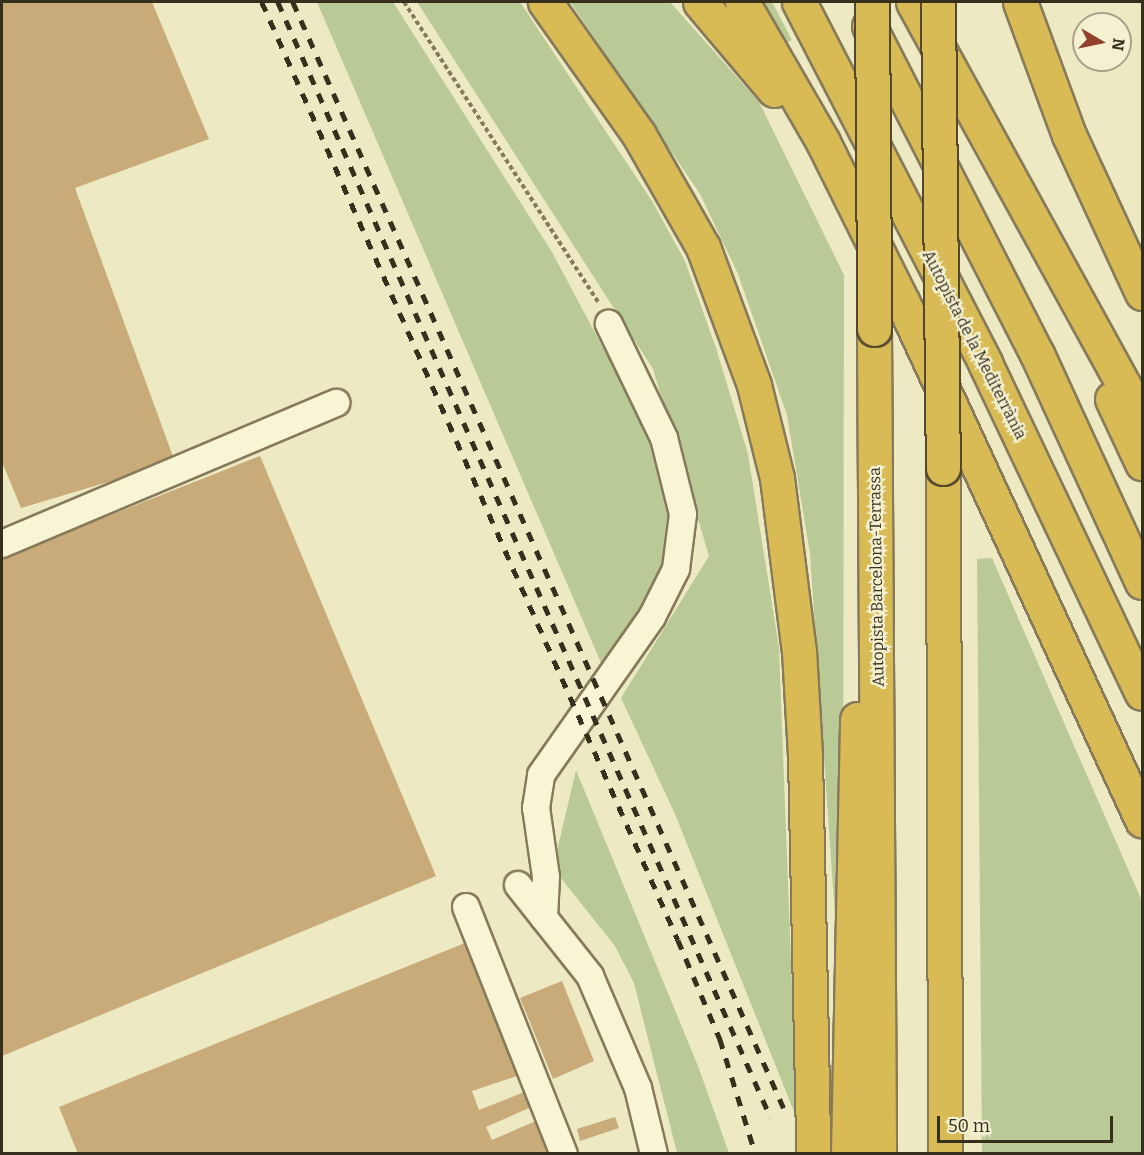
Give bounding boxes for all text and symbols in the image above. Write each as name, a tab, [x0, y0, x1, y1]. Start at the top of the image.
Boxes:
north arrow	[1072, 12, 1132, 72]
text: N	[1108, 37, 1129, 52]
street label: Autopista de la Mediterrània	[918, 247, 1030, 443]
street label: Autopista Barcelona-Terrassa	[865, 467, 889, 687]
scale bar	[940, 1104, 1116, 1142]
text: 50 m	[948, 1115, 990, 1137]

